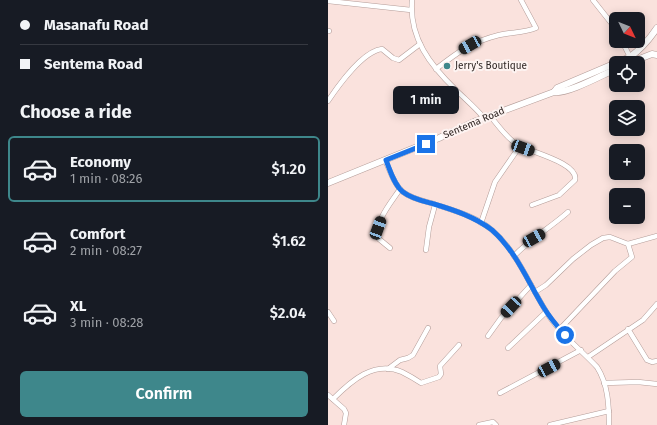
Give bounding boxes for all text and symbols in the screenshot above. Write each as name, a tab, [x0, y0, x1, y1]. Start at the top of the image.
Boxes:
north arrow	[609, 12, 645, 48]
map controls	[609, 12, 645, 224]
text: Masanafu Road	[44, 16, 148, 34]
car	[457, 34, 483, 56]
text: Sentema Road	[44, 55, 143, 73]
button: locate	[609, 56, 645, 92]
place label: Jerry's Boutique	[455, 60, 527, 72]
marker: Jerry's Boutique	[442, 61, 452, 71]
callout: 1 min	[393, 86, 459, 114]
text: 1 min	[410, 92, 442, 107]
button: layers	[609, 100, 645, 136]
text: Choose a ride	[20, 101, 132, 123]
street label: Sentema Road	[442, 105, 506, 141]
route end	[417, 135, 435, 153]
car	[510, 138, 536, 158]
button: +	[609, 144, 645, 180]
icon: car	[22, 151, 58, 187]
text: Economy	[70, 153, 131, 171]
text: $1.20	[272, 160, 306, 178]
text: 1 min · 08:26	[70, 171, 142, 186]
button: −	[609, 188, 645, 224]
car	[368, 215, 388, 241]
icon: car	[22, 223, 58, 259]
text: Comfort	[70, 225, 126, 243]
car	[521, 227, 547, 249]
text: $1.62	[272, 232, 306, 250]
text: 2 min · 08:27	[70, 243, 142, 258]
car	[498, 294, 524, 320]
icon: car	[22, 295, 58, 331]
text: XL	[70, 297, 86, 315]
text: $2.04	[270, 304, 306, 322]
text: 3 min · 08:28	[70, 315, 144, 330]
route start	[556, 326, 574, 344]
car	[536, 357, 562, 379]
button: Confirm	[20, 371, 308, 417]

